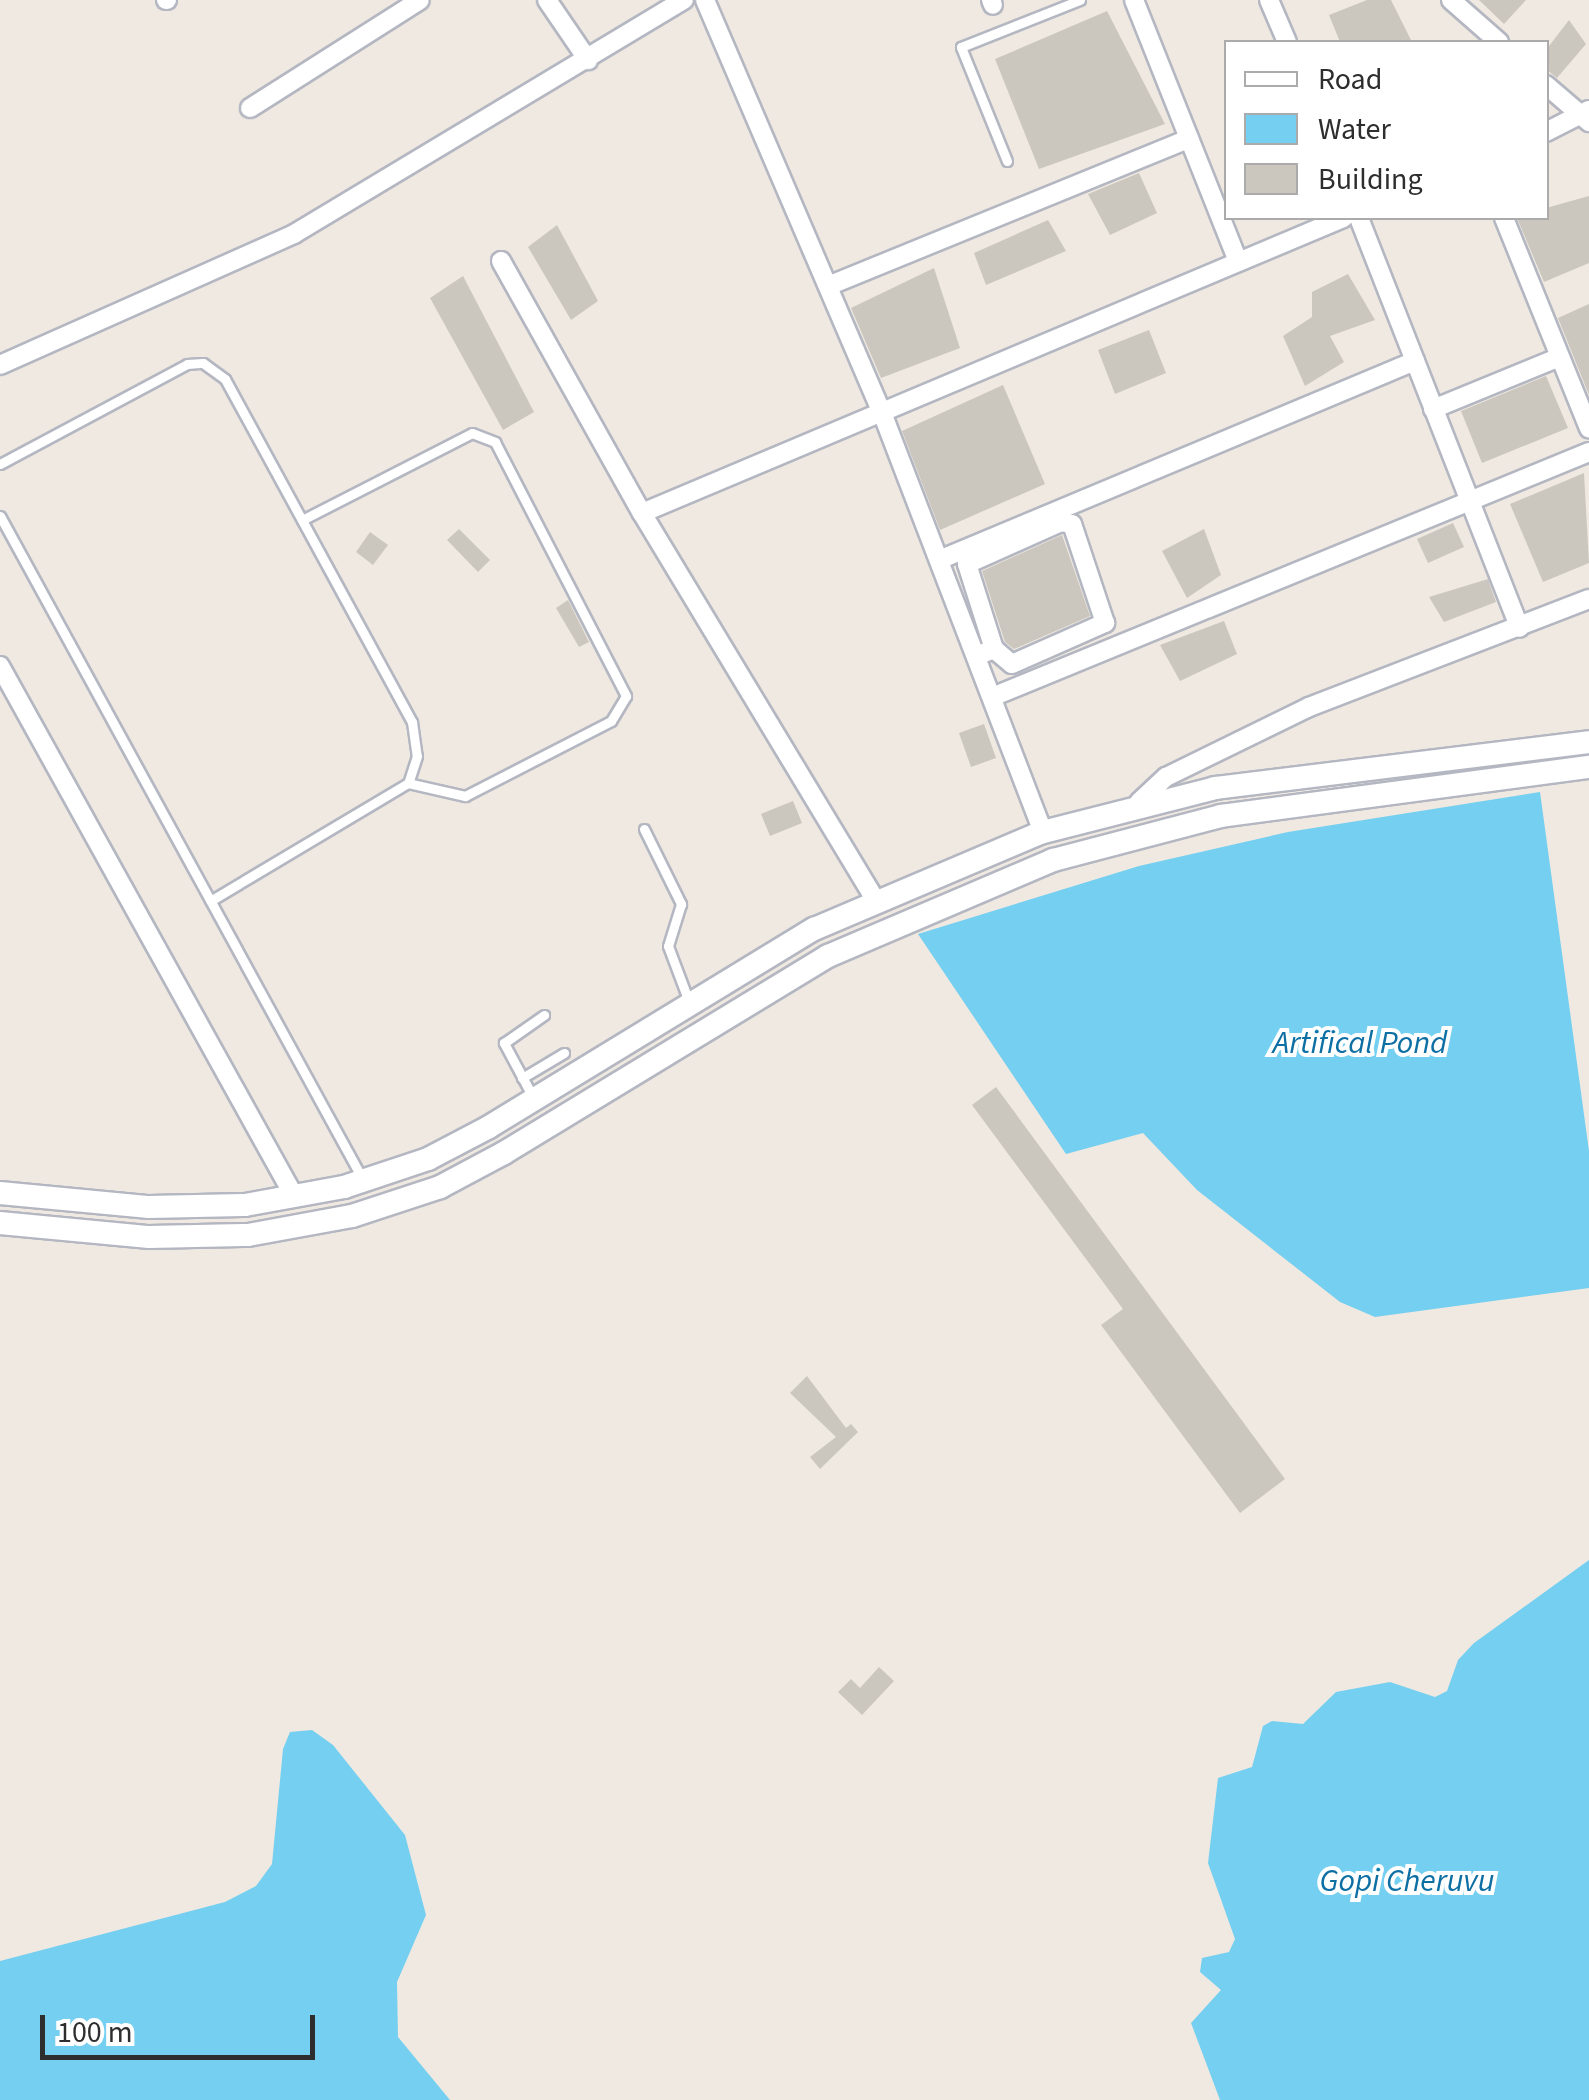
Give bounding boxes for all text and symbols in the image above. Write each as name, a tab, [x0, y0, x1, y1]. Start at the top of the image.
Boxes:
legend	[1224, 40, 1549, 220]
text: Road	[1318, 58, 1382, 101]
text: Water	[1318, 108, 1391, 151]
text: Building	[1318, 158, 1423, 201]
water label: Artifical Pond	[1273, 1024, 1447, 1062]
water label: Gopi Cheruvu	[1320, 1862, 1494, 1900]
scale bar	[45, 1995, 320, 2057]
text: 100 m	[57, 2011, 133, 2054]

